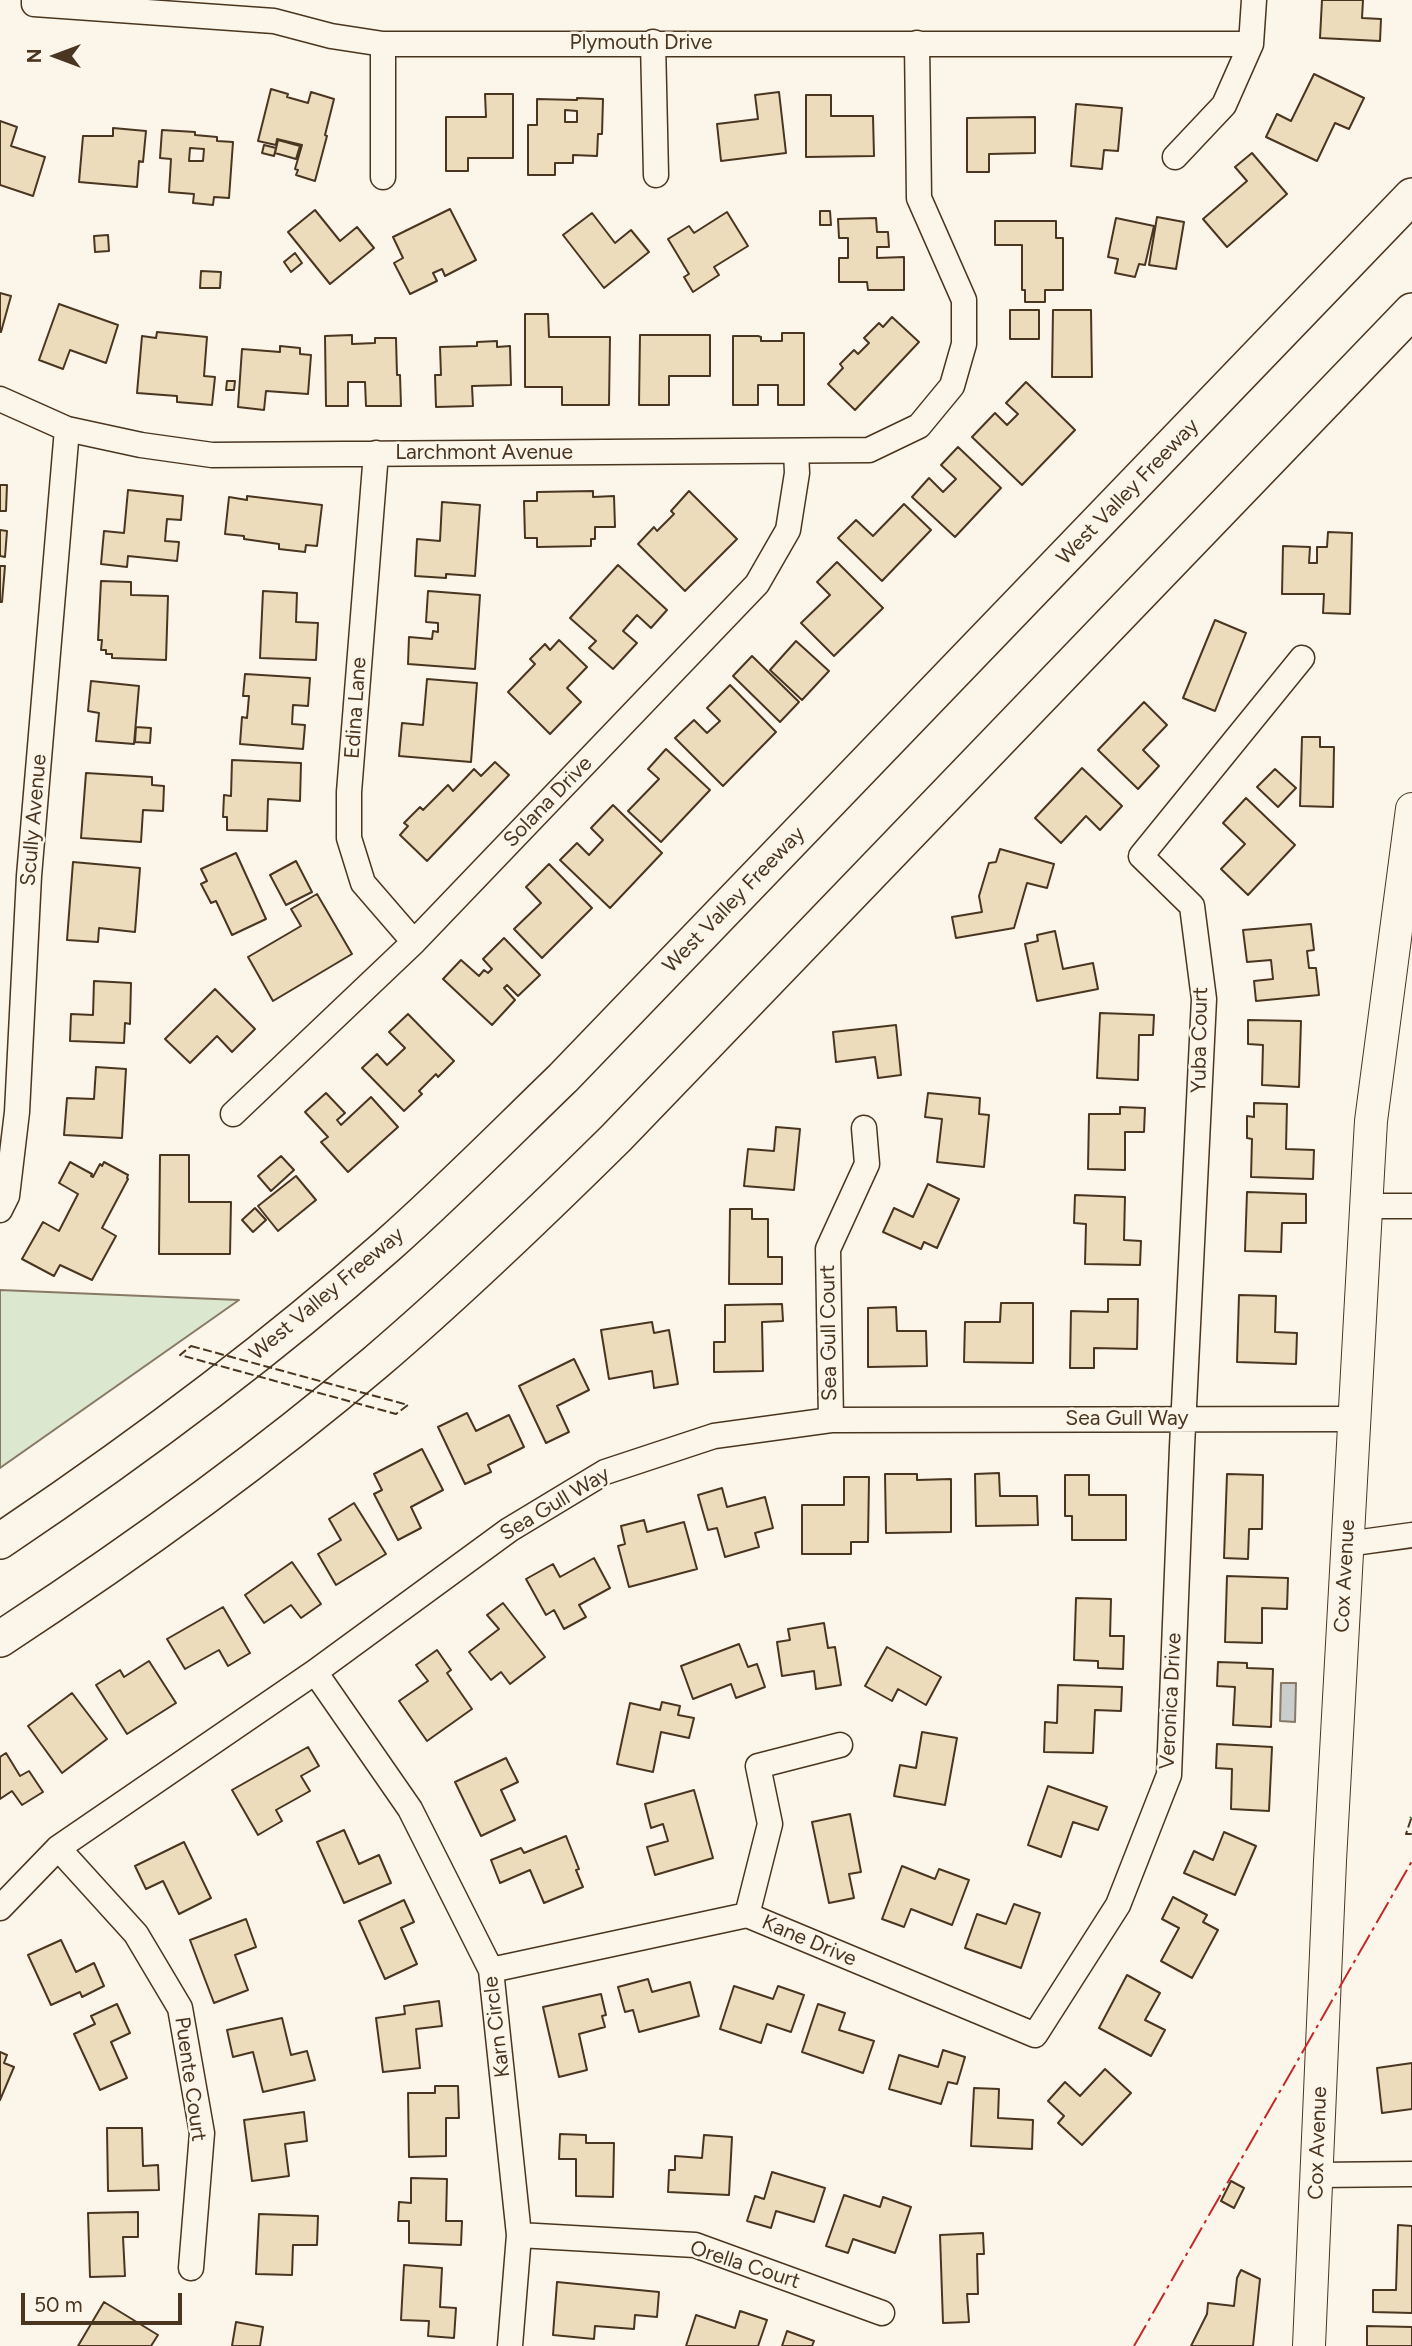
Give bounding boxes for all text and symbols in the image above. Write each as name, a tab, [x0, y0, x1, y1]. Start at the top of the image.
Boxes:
north arrow	[21, 21, 91, 91]
street label: Plymouth Drive	[570, 30, 712, 56]
text: N	[23, 49, 46, 63]
street label: West Valley Freeway	[1052, 414, 1204, 570]
street label: Larchmont Avenue	[395, 440, 573, 466]
street label: Edina Lane	[340, 656, 372, 760]
street label: Solana Drive	[498, 751, 598, 853]
street label: Scully Avenue	[16, 753, 52, 887]
street label: West Valley Freeway	[658, 822, 810, 978]
street label: Yuba Court	[1186, 987, 1214, 1093]
street label: West Valley Freeway	[245, 1222, 409, 1366]
street label: Sea Gull Court	[815, 1265, 843, 1401]
street label: Sea Gull Way	[1065, 1406, 1189, 1432]
street label: Sea Gull Way	[496, 1461, 614, 1547]
street label: Cox Avenue	[1329, 1519, 1361, 1633]
street label: Veronica Drive	[1155, 1632, 1187, 1770]
street label: Kane Drive	[758, 1910, 860, 1972]
street label: Karn Circle	[478, 1975, 516, 2079]
street label: Puente Court	[169, 2015, 211, 2143]
street label: Cox Avenue	[1303, 2086, 1333, 2200]
street label: Orella Court	[687, 2235, 803, 2295]
scale bar	[24, 2280, 186, 2324]
text: 50 m	[34, 2292, 83, 2317]

